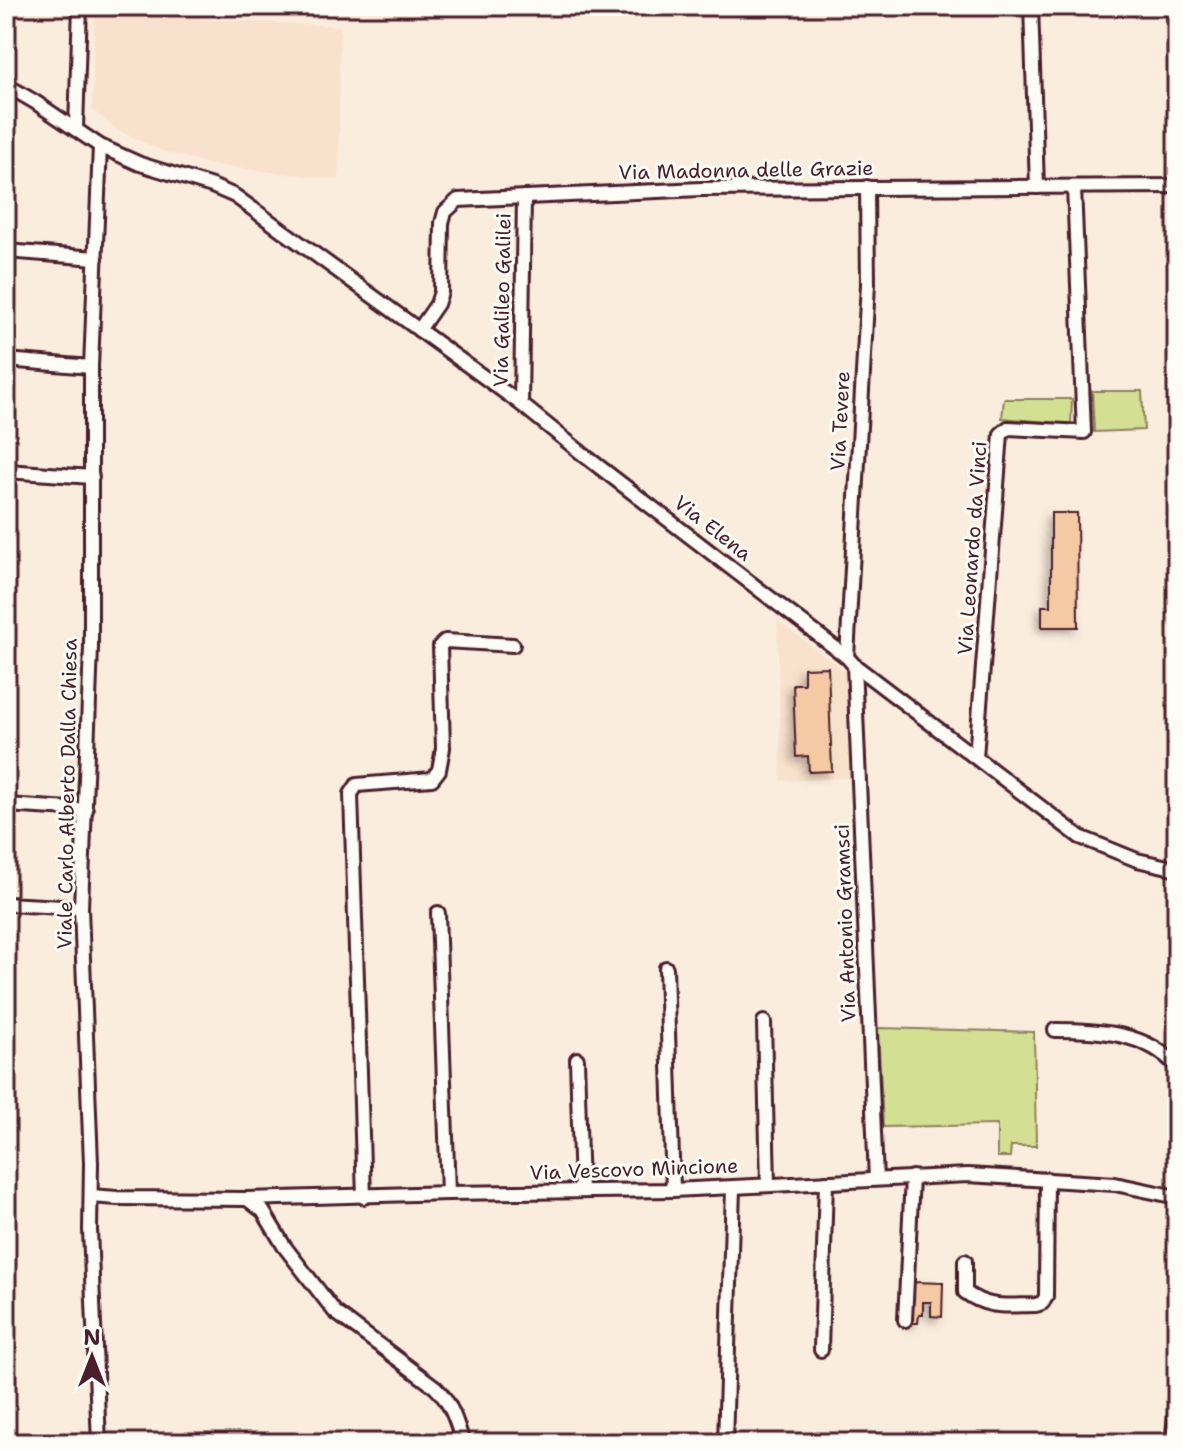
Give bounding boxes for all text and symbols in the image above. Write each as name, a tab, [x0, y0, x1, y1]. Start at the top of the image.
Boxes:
street label: Via Madonna delle Grazie	[618, 155, 874, 185]
street label: Via Galileo Galilei	[487, 213, 517, 387]
street label: Via Tevere	[824, 370, 856, 472]
street label: Via Leonardo da Vinci	[952, 440, 992, 656]
street label: Via Elena	[669, 489, 758, 567]
street label: Viale Carlo Alberto Dalla Chiesa	[51, 638, 83, 950]
street label: Via Antonio Gramsci	[829, 823, 861, 1023]
street label: Via Vescovo Mincione	[529, 1152, 739, 1186]
north arrow	[52, 1317, 132, 1397]
text: N	[83, 1323, 101, 1352]

